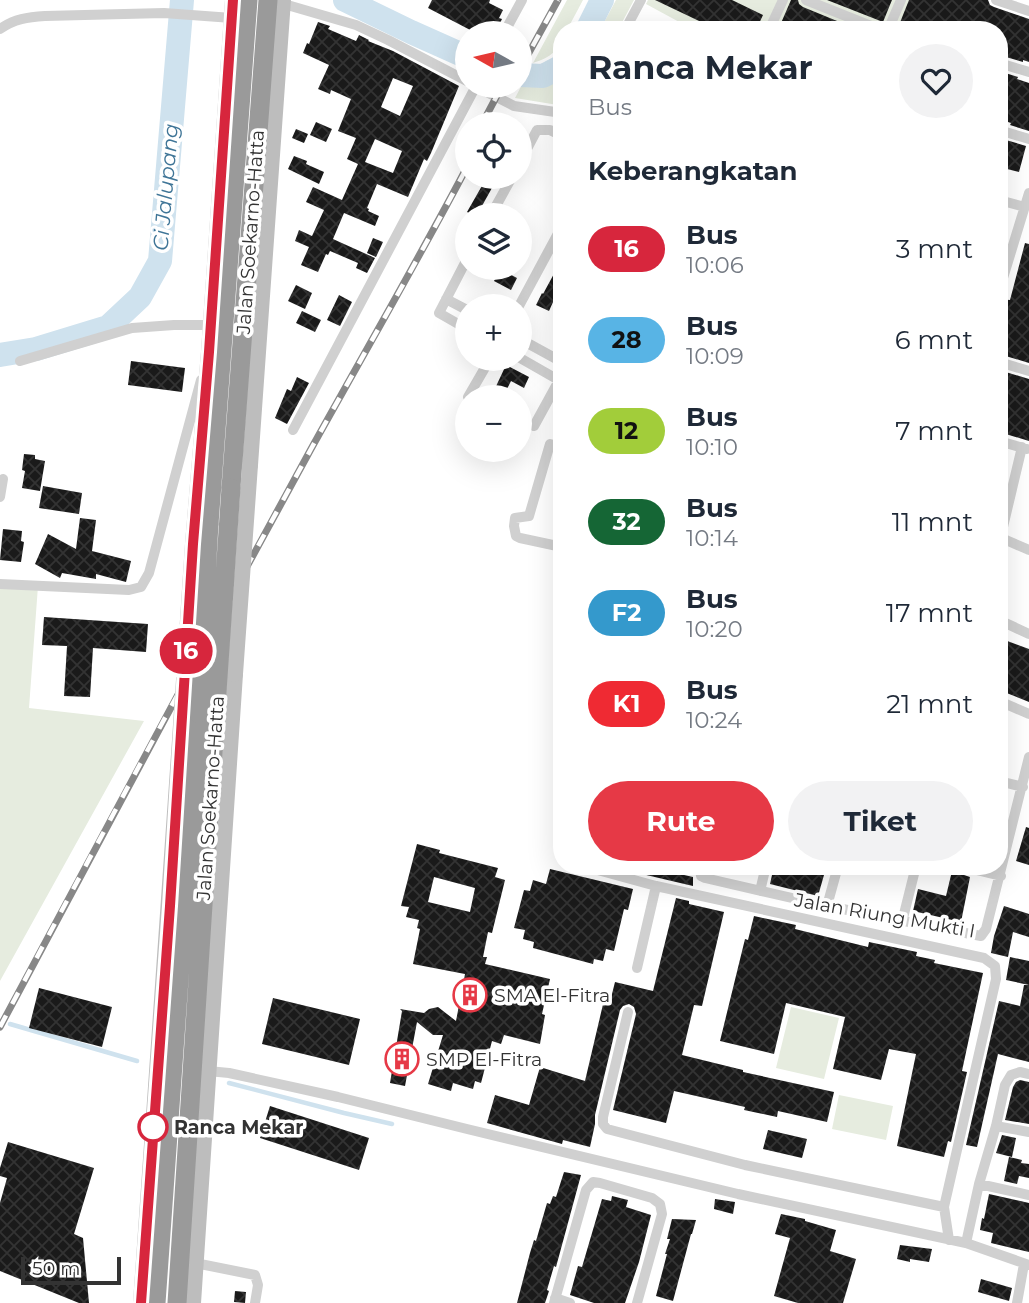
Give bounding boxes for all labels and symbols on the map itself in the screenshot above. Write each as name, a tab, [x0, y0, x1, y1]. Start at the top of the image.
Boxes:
north arrow	[455, 21, 532, 98]
water label: Ci Jalupang	[147, 122, 184, 252]
street label: Jalan Soekarno-Hatta	[232, 129, 269, 336]
line badge: 16	[154, 628, 218, 674]
street label: Jalan Soekarno-Hatta	[192, 695, 229, 902]
street label: Jalan Riung Mukti I	[792, 888, 977, 943]
building icon: SMA El-Fitra	[451, 976, 489, 1014]
place label: SMA El-Fitra	[494, 984, 610, 1007]
building icon: SMP El-Fitra	[383, 1040, 421, 1078]
place label: SMP El-Fitra	[426, 1048, 542, 1071]
marker: Ranca Mekar	[138, 1112, 168, 1142]
place label: Ranca Mekar	[174, 1116, 303, 1139]
scale bar	[21, 1254, 121, 1286]

